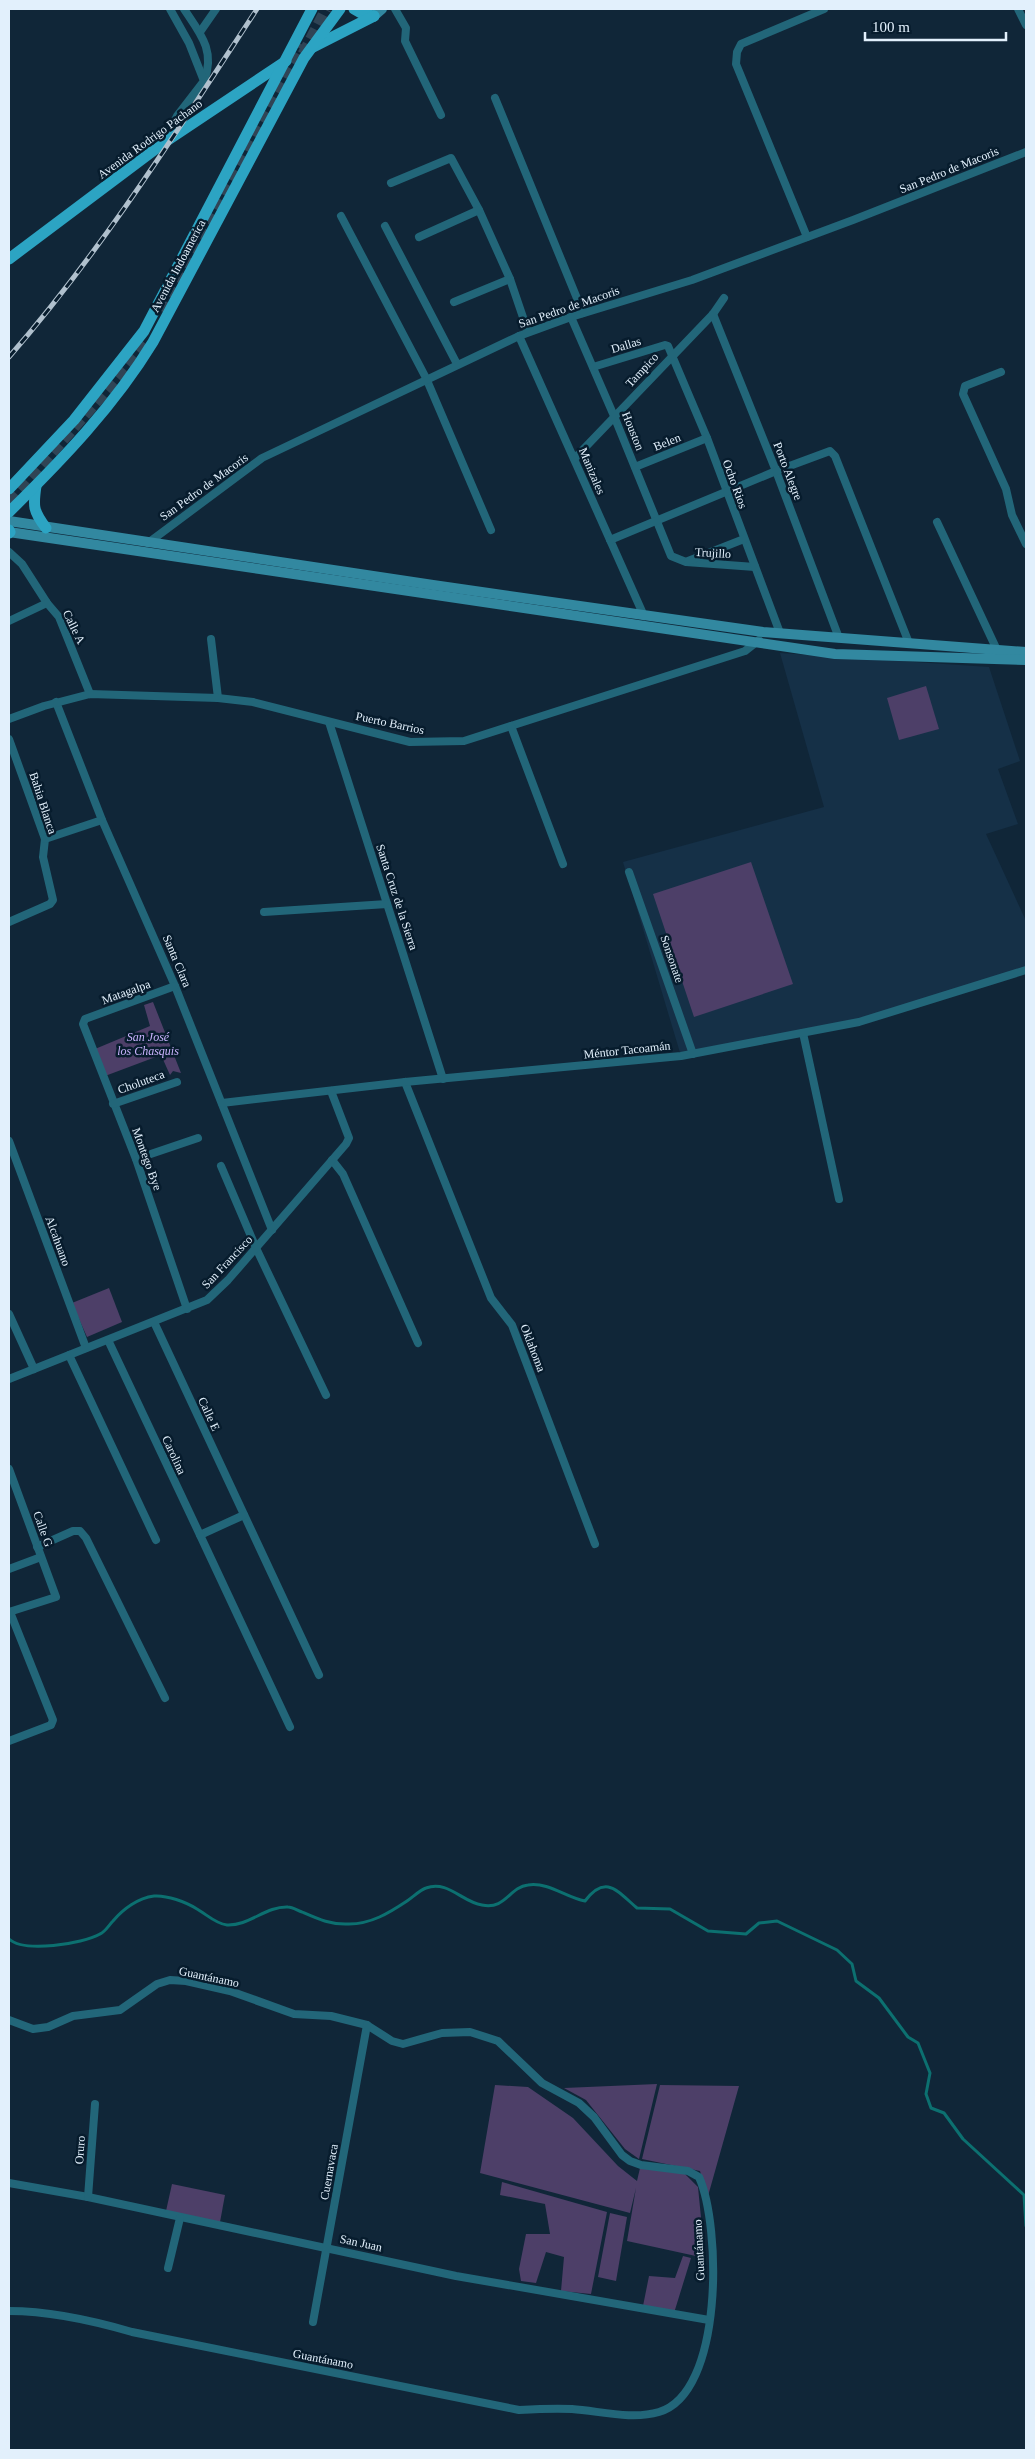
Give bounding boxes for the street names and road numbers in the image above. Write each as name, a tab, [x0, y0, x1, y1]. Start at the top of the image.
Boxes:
street label: Avenida Rodrigo Pachano	[95, 96, 205, 182]
street label: San Pedro de Macoris	[897, 144, 1001, 196]
street label: Avenida Indoamerica	[148, 217, 209, 315]
street label: San Pedro de Macoris	[517, 283, 622, 331]
street label: Dallas	[609, 334, 643, 356]
street label: Tampico	[623, 350, 661, 390]
street label: Houston	[619, 410, 647, 452]
street label: Belen	[651, 430, 683, 454]
street label: Porto Alegre	[771, 440, 805, 502]
street label: Manizales	[576, 446, 608, 497]
street label: San Pedro de Macoris	[157, 450, 251, 524]
street label: Ocho Rios	[720, 458, 750, 511]
street label: Trujillo	[694, 545, 732, 561]
street label: Calle A	[60, 608, 88, 647]
street label: Puerto Barrios	[354, 709, 426, 737]
street label: Bahia Blanca	[26, 770, 60, 836]
street label: Santa Cruz de la Sierra	[373, 842, 421, 952]
street label: Santa Clara	[160, 933, 195, 990]
street label: Sonsonate	[657, 933, 687, 985]
street label: Matagalpa	[100, 977, 153, 1007]
street label: Méntor Tacoamán	[583, 1038, 671, 1062]
street label: Choluteca	[116, 1067, 167, 1097]
street label: Montego Bye	[129, 1126, 165, 1192]
street label: Alcahuano	[43, 1214, 73, 1268]
street label: San Francisco	[199, 1232, 255, 1292]
street label: Oklahoma	[518, 1322, 549, 1374]
street label: Calle E	[195, 1395, 223, 1433]
street label: Carolina	[159, 1433, 189, 1477]
street label: Calle G	[30, 1509, 56, 1549]
street label: Guantánamo	[178, 1964, 240, 1990]
street label: Oruro	[72, 2135, 88, 2165]
street label: Cuernavaca	[317, 2142, 341, 2201]
street label: Guantánamo	[690, 2219, 708, 2281]
street label: San Juan	[339, 2232, 383, 2254]
street label: Guantánamo	[292, 2346, 354, 2372]

